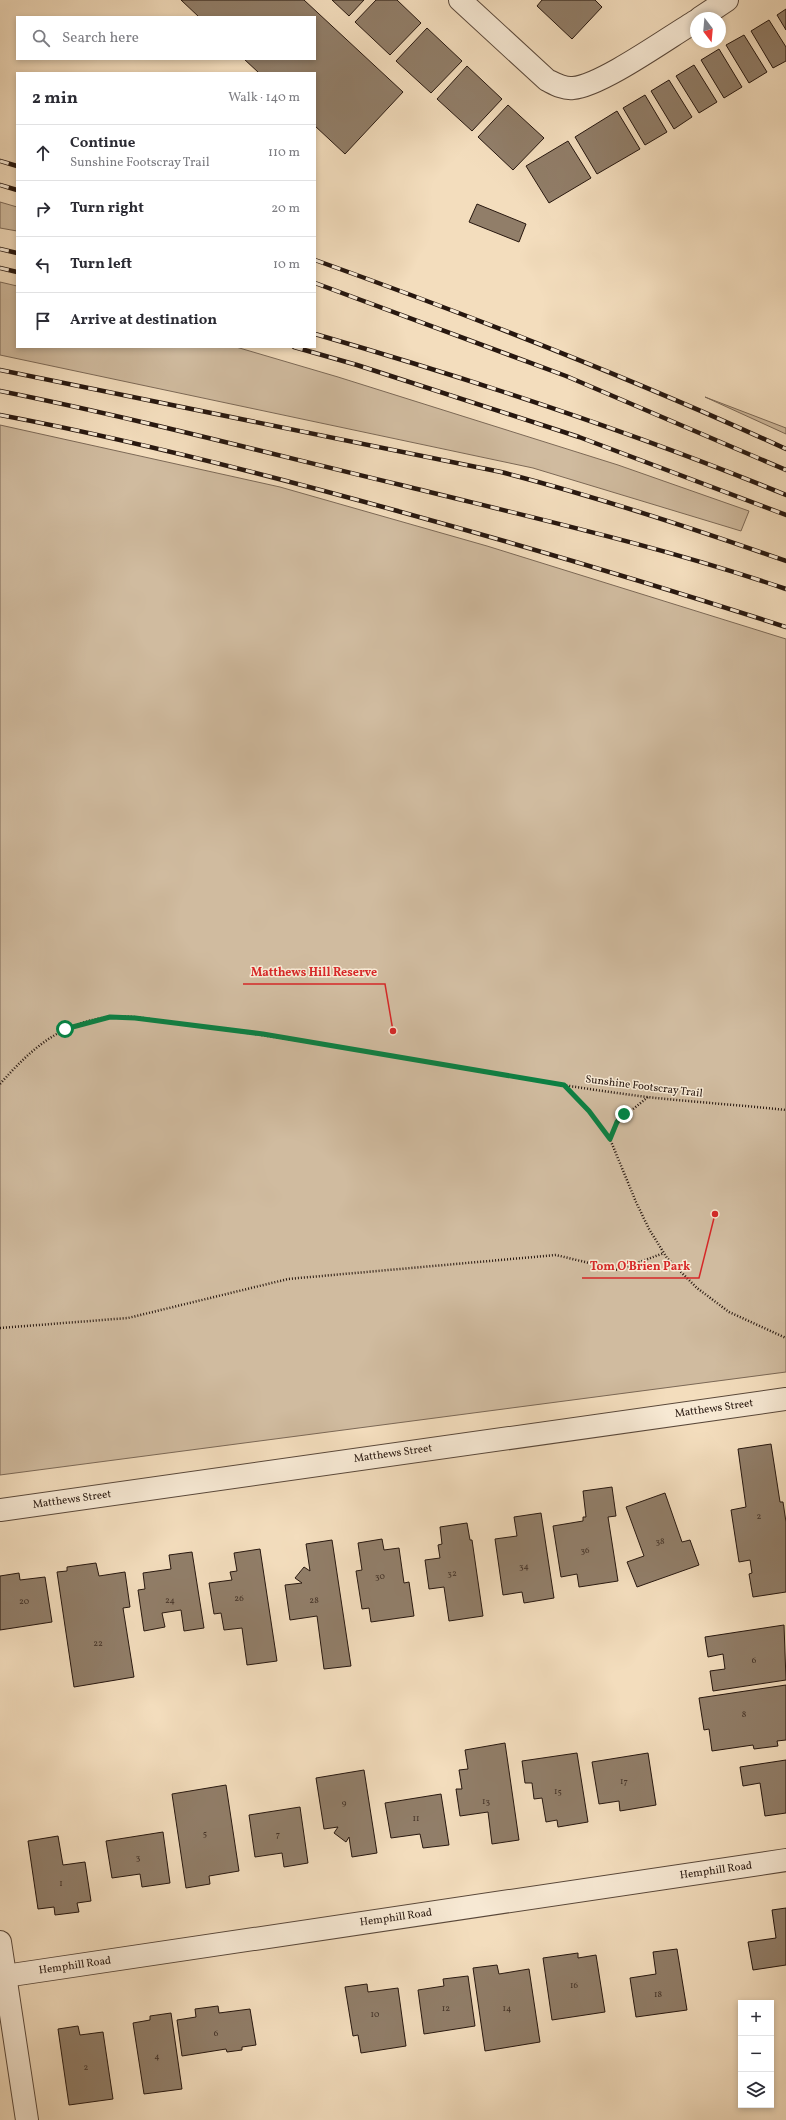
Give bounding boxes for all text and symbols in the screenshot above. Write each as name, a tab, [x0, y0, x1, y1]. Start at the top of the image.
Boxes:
north arrow	[690, 12, 726, 48]
search box	[16, 16, 316, 60]
icon: search	[30, 27, 52, 49]
text: Search here	[62, 28, 139, 49]
text: 2 min	[32, 87, 78, 110]
text: Walk · 140 m	[228, 89, 300, 107]
text: Continue	[70, 133, 135, 154]
icon: ahead	[32, 142, 54, 164]
text: 110 m	[268, 144, 300, 162]
text: Sunshine Footscray Trail	[70, 154, 210, 172]
icon: right	[32, 198, 54, 220]
text: Turn right	[70, 198, 144, 219]
text: 20 m	[271, 200, 300, 218]
icon: left	[32, 254, 54, 276]
text: Turn left	[70, 254, 132, 275]
text: 10 m	[273, 256, 300, 274]
icon: arrive	[32, 310, 54, 332]
text: Arrive at destination	[70, 310, 217, 331]
callout: Matthews Hill Reserve	[243, 960, 385, 984]
text: Matthews Hill Reserve	[251, 965, 377, 981]
route start	[56, 1020, 74, 1038]
street label: Sunshine Footscray Trail	[584, 1072, 704, 1102]
route end	[615, 1105, 633, 1123]
callout: Tom O'Brien Park	[582, 1254, 699, 1278]
text: Tom O'Brien Park	[590, 1259, 691, 1275]
street label: Matthews Street	[674, 1396, 754, 1422]
street label: Matthews Street	[353, 1441, 433, 1467]
street label: Matthews Street	[32, 1487, 112, 1513]
house number: 2	[757, 1510, 762, 1523]
house number: 38	[655, 1535, 665, 1548]
house number: 36	[580, 1544, 590, 1557]
house number: 34	[519, 1560, 529, 1573]
house number: 32	[447, 1567, 457, 1580]
house number: 30	[375, 1570, 386, 1583]
house number: 26	[234, 1592, 244, 1605]
house number: 24	[165, 1594, 175, 1607]
house number: 28	[309, 1594, 319, 1607]
house number: 20	[19, 1595, 30, 1608]
house number: 22	[93, 1637, 103, 1650]
house number: 6	[752, 1654, 757, 1667]
house number: 8	[742, 1708, 747, 1721]
house number: 17	[620, 1775, 628, 1788]
house number: 15	[554, 1785, 562, 1798]
house number: 13	[482, 1795, 490, 1808]
house number: 9	[342, 1797, 347, 1810]
house number: 11	[413, 1812, 419, 1825]
house number: 5	[203, 1827, 207, 1840]
house number: 7	[276, 1828, 280, 1841]
house number: 3	[136, 1851, 141, 1864]
street label: Hemphill Road	[679, 1858, 753, 1884]
house number: 1	[59, 1877, 63, 1890]
street label: Hemphill Road	[359, 1905, 433, 1931]
street label: Hemphill Road	[38, 1953, 112, 1979]
house number: 16	[570, 1979, 578, 1992]
house number: 18	[654, 1988, 662, 2001]
map controls	[738, 2000, 774, 2108]
button: +	[738, 2000, 774, 2036]
house number: 12	[442, 2002, 450, 2015]
house number: 14	[503, 2002, 511, 2015]
house number: 10	[371, 2008, 380, 2021]
house number: 6	[214, 2027, 219, 2040]
button: −	[738, 2036, 774, 2072]
house number: 4	[154, 2050, 160, 2063]
house number: 2	[84, 2061, 89, 2074]
button: layers	[738, 2072, 774, 2108]

